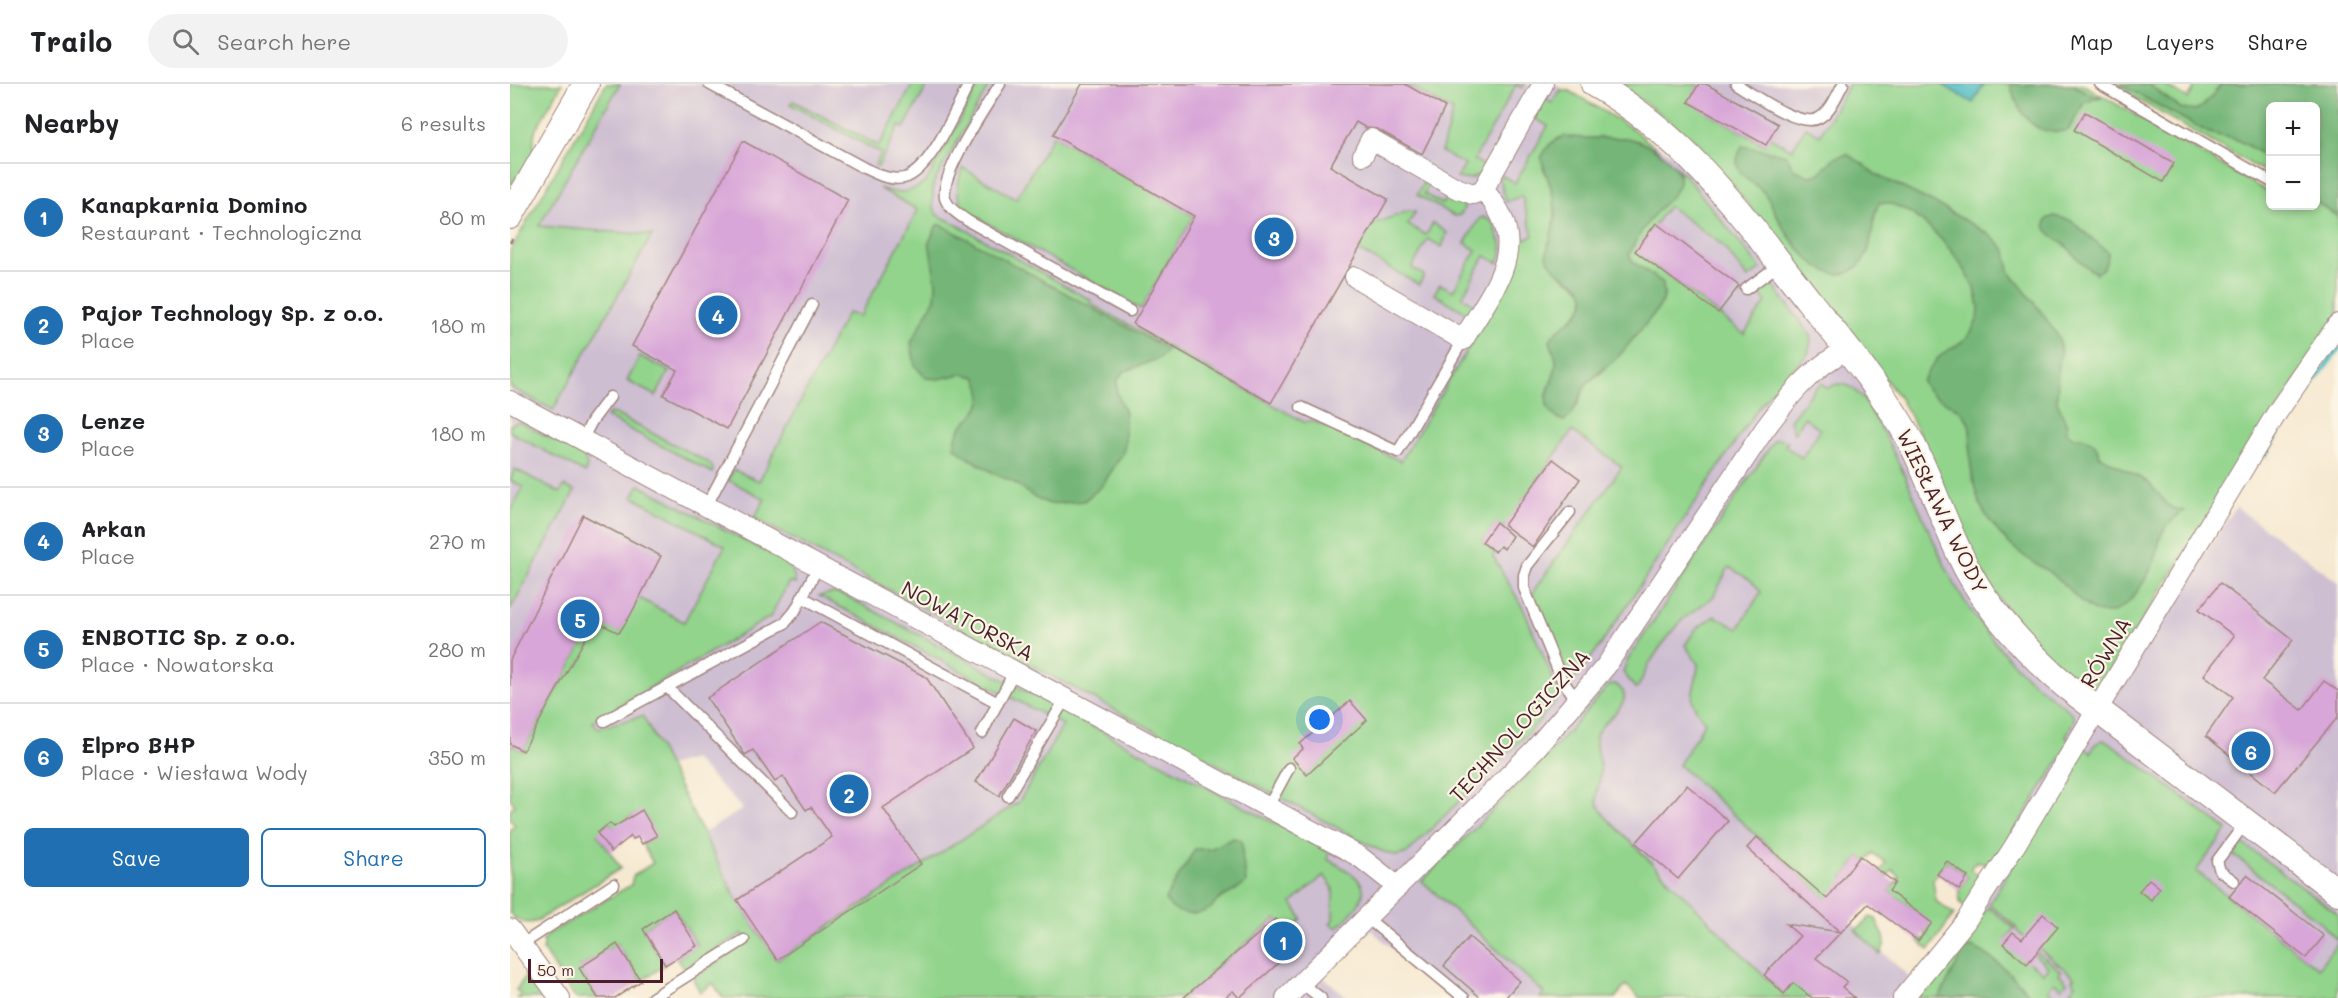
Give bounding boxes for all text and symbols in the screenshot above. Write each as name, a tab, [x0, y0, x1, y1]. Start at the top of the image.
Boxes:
search box	[148, 14, 568, 68]
text: Trailo	[30, 23, 112, 59]
icon: search	[169, 25, 202, 58]
text: Search here	[217, 27, 351, 56]
text: Map	[2070, 28, 2113, 55]
text: Layers	[2146, 28, 2215, 55]
text: Share	[2248, 28, 2308, 55]
map controls	[2266, 102, 2320, 210]
button: +	[2266, 102, 2320, 156]
text: Nearby	[24, 106, 119, 140]
text: 6 results	[401, 110, 486, 136]
button: −	[2266, 156, 2320, 210]
text: Kanapkarnia Domino	[81, 190, 307, 219]
text: 1	[39, 204, 48, 230]
text: 80 m	[439, 204, 486, 230]
pin: 3	[1254, 214, 1293, 260]
text: Restaurant · Technologiczna	[81, 219, 363, 245]
pin: 4	[698, 292, 738, 338]
text: Pajor Technology Sp. z o.o.	[81, 298, 384, 327]
text: 2	[38, 312, 49, 338]
text: 180 m	[430, 312, 486, 338]
text: Place	[81, 327, 135, 353]
text: Lenze	[81, 406, 145, 435]
text: 3	[38, 420, 50, 446]
text: 180 m	[430, 420, 486, 446]
street label: WIESŁAWA WODY	[1891, 424, 1995, 598]
text: Place	[81, 435, 135, 461]
text: Arkan	[81, 514, 146, 543]
text: 4	[37, 528, 50, 554]
text: 270 m	[429, 528, 486, 554]
text: Place	[81, 543, 135, 569]
street label: NOWATORSKA	[897, 574, 1039, 666]
pin: 5	[560, 596, 600, 642]
street label: RÓWNA	[2073, 612, 2137, 692]
text: ENBOTIC Sp. z o.o.	[81, 622, 296, 651]
text: 5	[38, 636, 49, 662]
text: 280 m	[428, 636, 486, 662]
street label: TECHNOLOGICZNA	[1443, 643, 1595, 807]
text: Place · Nowatorska	[81, 651, 274, 677]
your location	[1305, 705, 1334, 734]
pin: 6	[2232, 728, 2270, 774]
text: Elpro BHP	[81, 730, 195, 759]
text: 6	[37, 744, 50, 770]
text: 350 m	[428, 744, 486, 770]
text: Place · Wiesława Wody	[81, 759, 308, 785]
pin: 2	[830, 772, 868, 816]
button: Save	[24, 828, 249, 887]
button: Share	[261, 828, 486, 887]
pin: 1	[1264, 918, 1302, 964]
scale bar	[528, 956, 663, 984]
text: 50 m	[537, 959, 574, 980]

